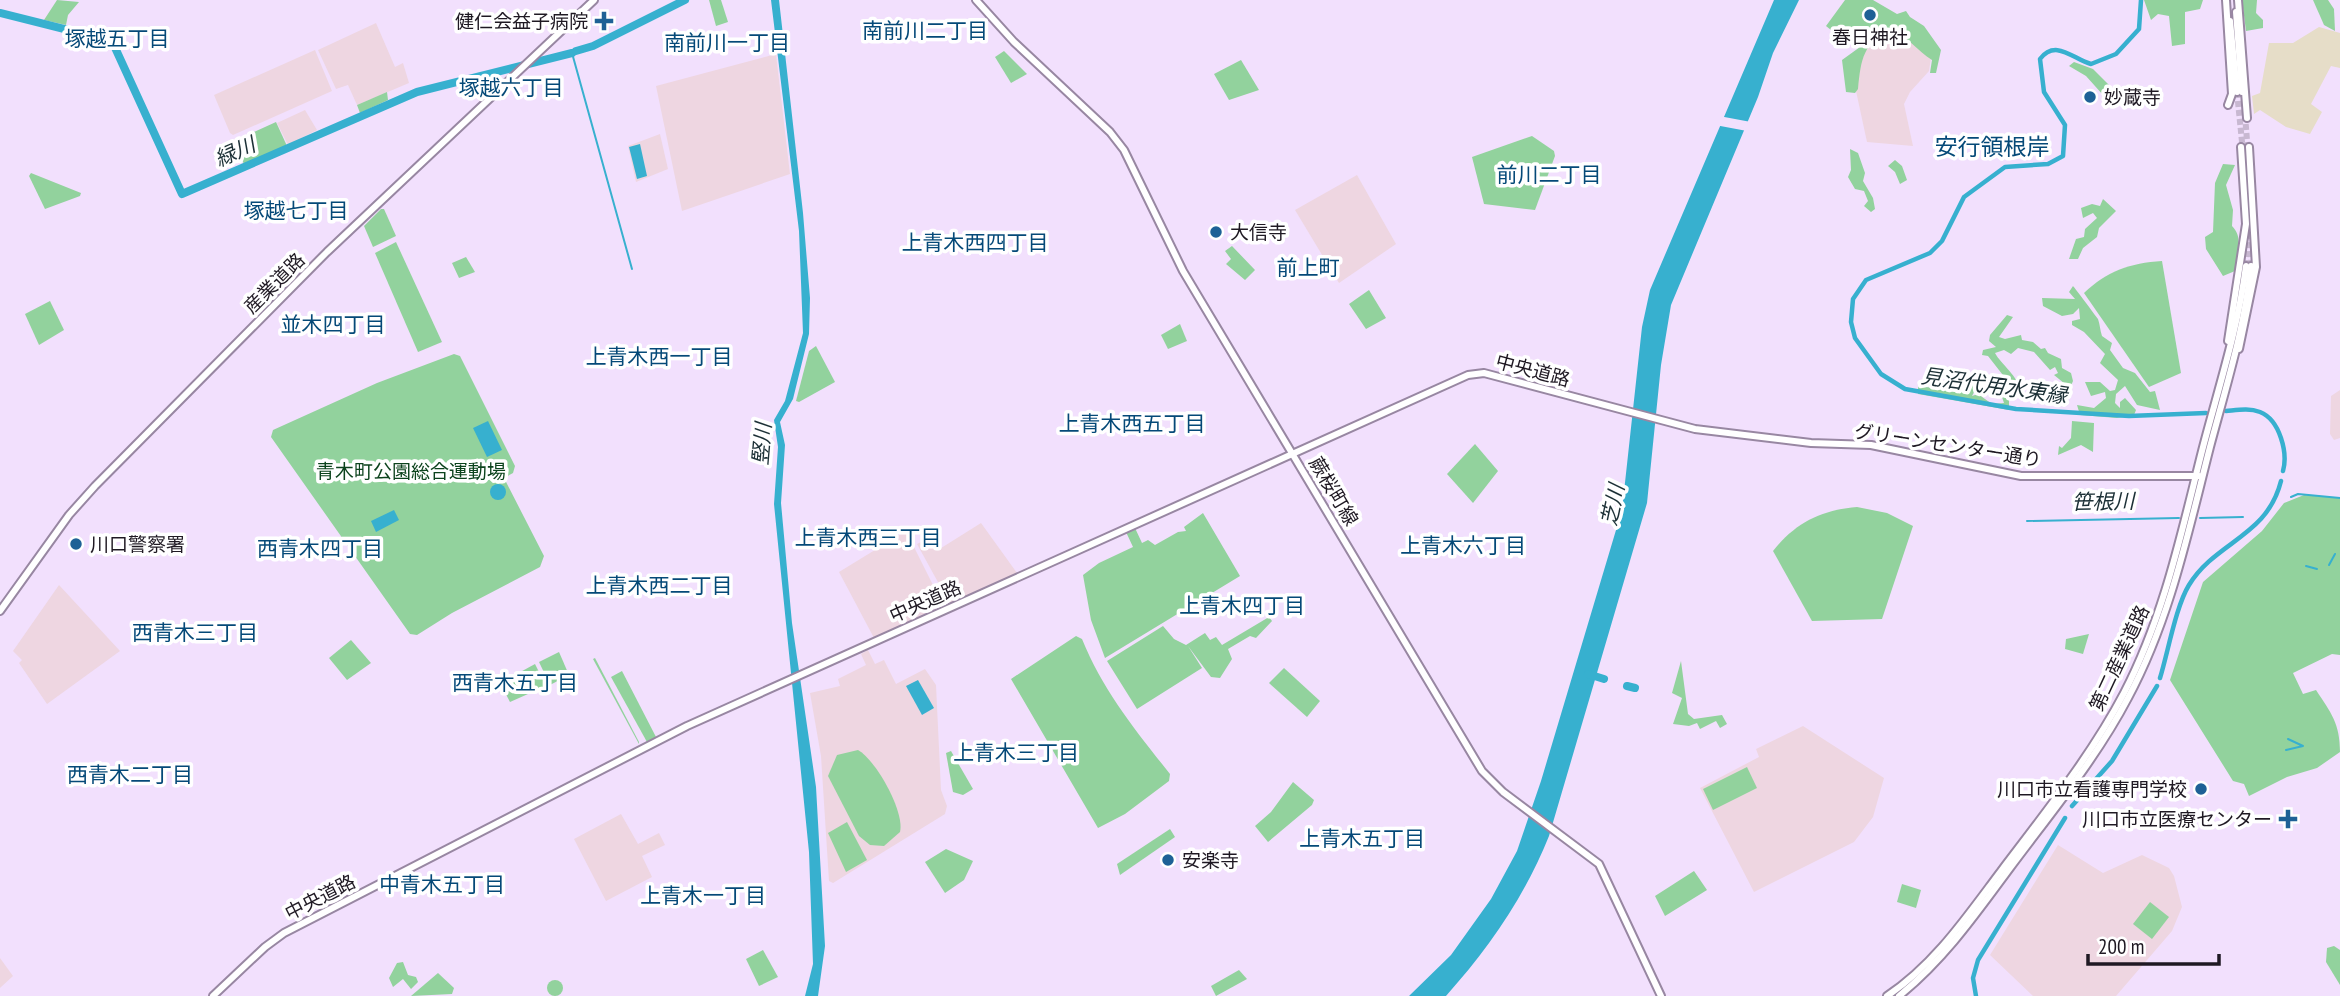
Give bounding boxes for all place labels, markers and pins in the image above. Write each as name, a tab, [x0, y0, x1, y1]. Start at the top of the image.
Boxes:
marker: 春日神社	[1862, 7, 1878, 23]
place label: 健仁会益子病院	[455, 9, 588, 33]
marker: 健仁会益子病院	[594, 11, 614, 31]
place label: 春日神社	[1832, 25, 1908, 49]
place label: 妙蔵寺	[2104, 85, 2161, 109]
marker: 妙蔵寺	[2082, 89, 2098, 105]
place label: 大信寺	[1230, 220, 1287, 244]
marker: 大信寺	[1208, 224, 1224, 240]
place label: 川口警察署	[90, 532, 185, 556]
marker: 川口警察署	[68, 536, 84, 552]
place label: 川口市立看護専門学校	[1997, 777, 2187, 801]
marker: 川口市立看護専門学校	[2193, 781, 2209, 797]
place label: 川口市立医療センター	[2082, 807, 2272, 831]
marker: 川口市立医療センター	[2278, 809, 2298, 829]
place label: 安楽寺	[1182, 848, 1239, 872]
marker: 安楽寺	[1160, 852, 1176, 868]

